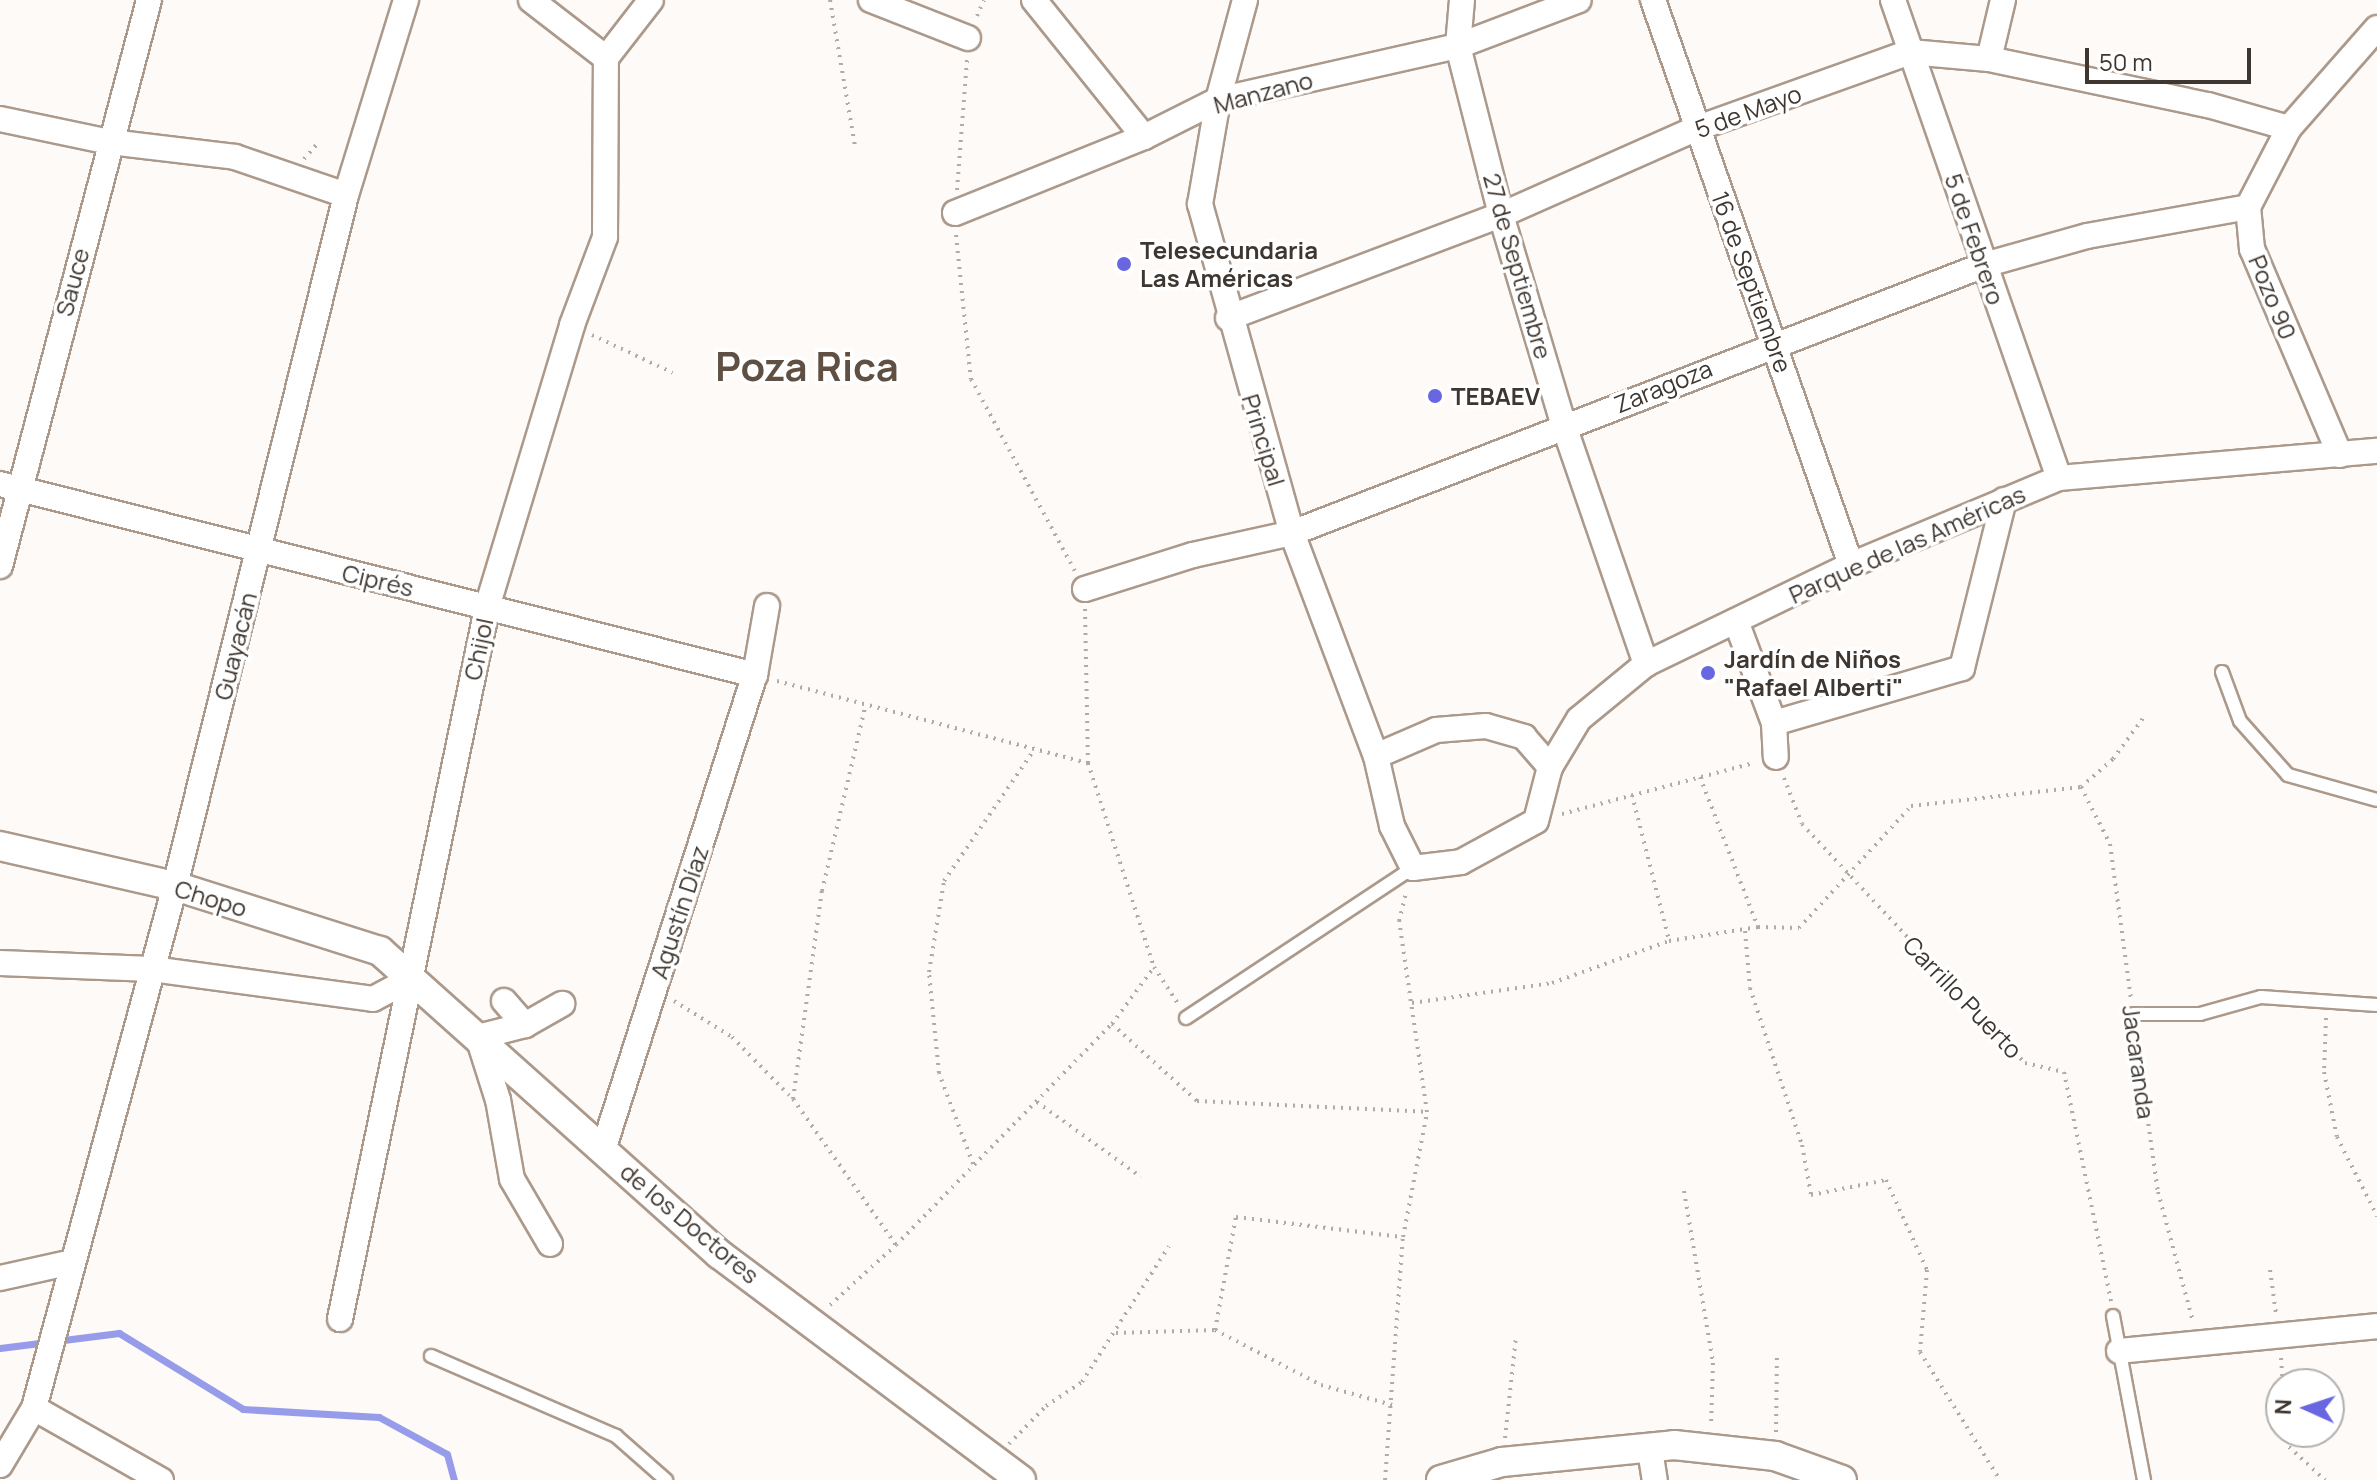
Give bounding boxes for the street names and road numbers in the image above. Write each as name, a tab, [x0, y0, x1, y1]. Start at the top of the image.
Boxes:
street label: Manzano	[1210, 65, 1316, 119]
street label: 5 de Mayo	[1691, 79, 1805, 143]
street label: 27 de Septiembre	[1478, 170, 1558, 362]
street label: 5 de Febrero	[1939, 170, 2011, 308]
street label: 16 de Septiembre	[1706, 187, 1798, 377]
street label: Sauce	[49, 245, 95, 319]
street label: Pozo 90	[2243, 251, 2303, 343]
street label: Zaragoza	[1610, 353, 1716, 419]
street label: Principal	[1236, 391, 1292, 489]
street label: Parque de las Américas	[1784, 479, 2030, 609]
street label: Ciprés	[340, 558, 416, 602]
street label: Guayacán	[208, 589, 262, 703]
street label: Chijol	[457, 615, 499, 683]
street label: Agustín Díaz	[644, 842, 714, 982]
street label: Chopo	[171, 873, 251, 923]
street label: Carrillo Puerto	[1898, 930, 2028, 1064]
street label: Jacaranda	[2117, 1003, 2161, 1121]
street label: de los Doctores	[615, 1157, 765, 1289]

